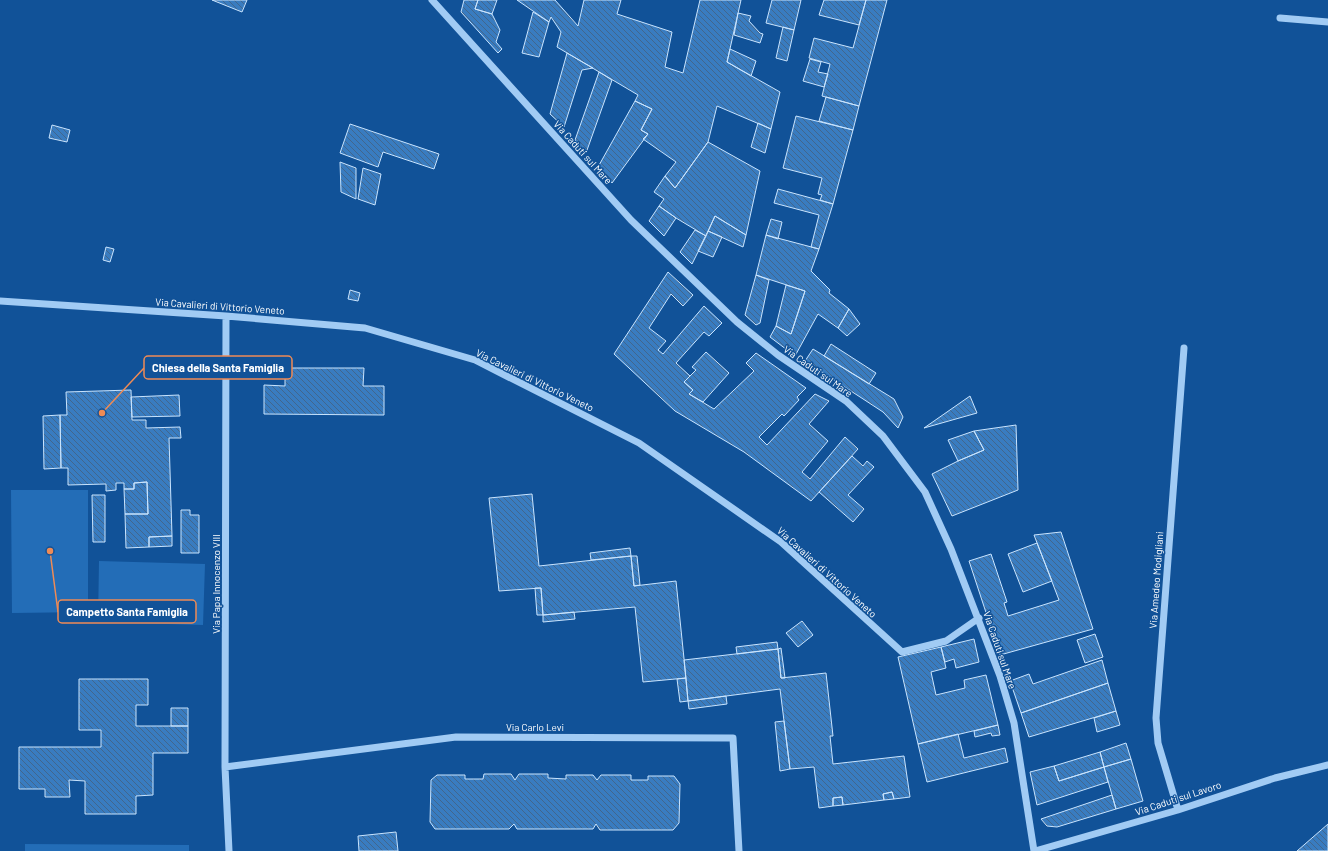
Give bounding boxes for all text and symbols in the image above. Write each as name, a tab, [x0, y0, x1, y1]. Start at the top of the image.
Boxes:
street label: Via Caduti sul Mare	[551, 118, 615, 186]
street label: Via Cavalieri di Vittorio Veneto	[155, 295, 285, 317]
street label: Via Caduti sul Mare	[781, 343, 855, 399]
street label: Via Cavalieri di Vittorio Veneto	[474, 346, 596, 414]
callout: Chiesa della Santa Famiglia	[144, 356, 292, 379]
text: Chiesa della Santa Famiglia	[152, 361, 284, 374]
street label: Via Cavalieri di Vittorio Veneto	[775, 524, 879, 620]
street label: Via Amedeo Modigliani	[1147, 531, 1165, 629]
street label: Via Papa Innocenzo VIII	[210, 534, 222, 634]
callout: Campetto Santa Famiglia	[58, 600, 196, 623]
text: Campetto Santa Famiglia	[66, 605, 188, 618]
street label: Via Caduti sul Mare	[981, 610, 1019, 690]
street label: Via Carlo Levi	[506, 721, 564, 733]
street label: Via Caduti sul Lavoro	[1133, 778, 1223, 818]

